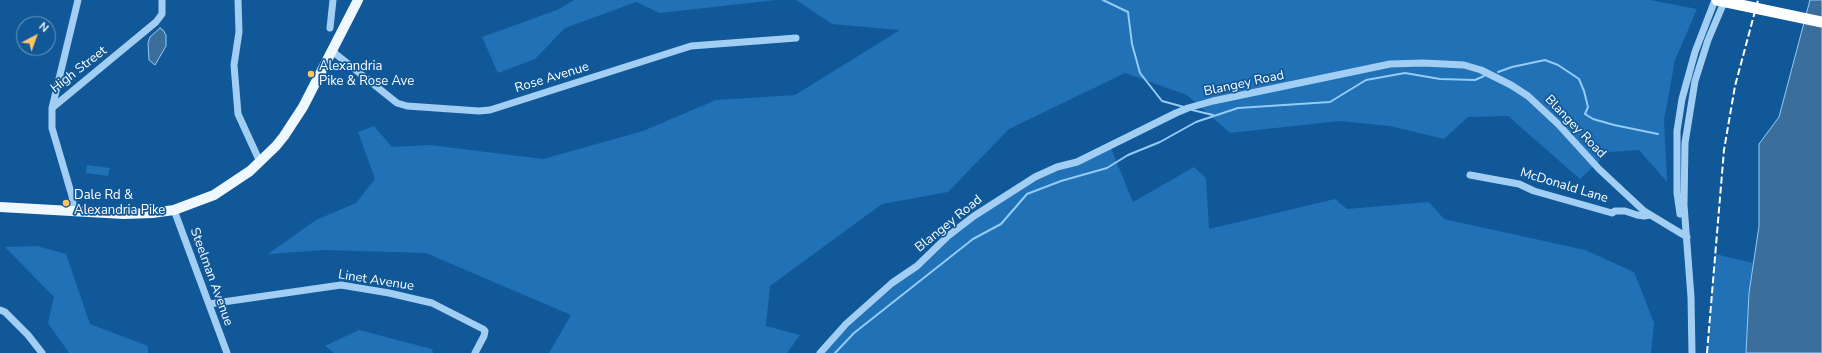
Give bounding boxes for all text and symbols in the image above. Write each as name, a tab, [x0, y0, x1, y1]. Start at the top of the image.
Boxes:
north arrow	[16, 16, 56, 56]
text: N	[36, 19, 52, 36]
street label: High Street	[48, 43, 110, 97]
place label: Alexandria Pike & Rose Ave	[319, 59, 414, 90]
street label: Rose Avenue	[513, 59, 591, 97]
street label: Blangey Road	[1202, 68, 1286, 100]
marker: Alexandria Pike & Rose Ave	[306, 69, 316, 79]
street label: Blangey Road	[1541, 92, 1609, 162]
street label: McDonald Lane	[1518, 165, 1610, 207]
place label: Dale Rd & Alexandria Pike	[74, 188, 165, 219]
street label: Blangey Road	[912, 192, 986, 256]
marker: Dale Rd & Alexandria Pike	[61, 198, 71, 208]
street label: Steelman Avenue	[186, 226, 236, 328]
street label: Linet Avenue	[337, 267, 415, 295]

